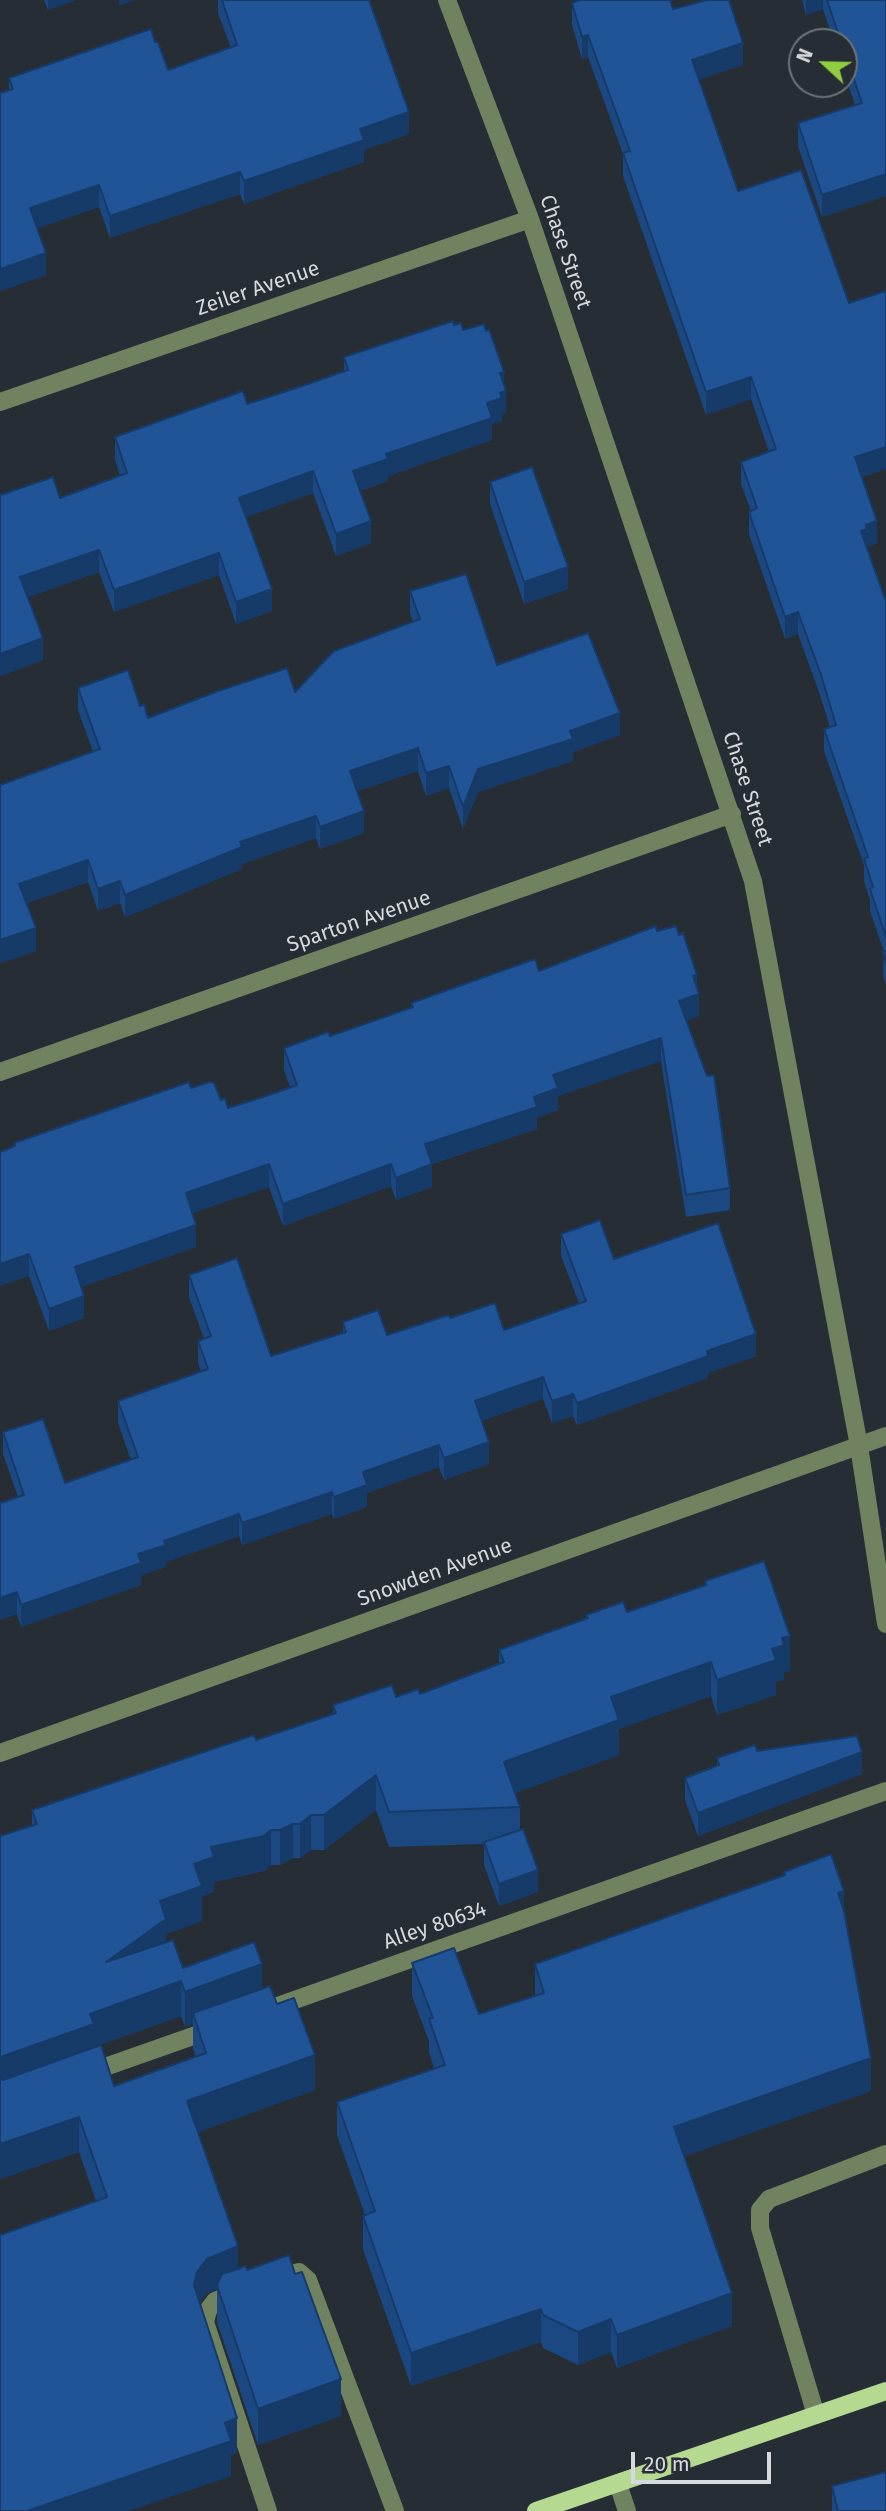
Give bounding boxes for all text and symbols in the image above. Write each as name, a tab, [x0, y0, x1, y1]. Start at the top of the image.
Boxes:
north arrow	[788, 28, 858, 98]
text: N	[792, 46, 818, 66]
street label: Chase Street	[534, 192, 596, 312]
street label: Zeiler Avenue	[193, 256, 323, 322]
street label: Chase Street	[717, 729, 777, 849]
street label: Sparton Avenue	[284, 886, 434, 958]
street label: Snowden Avenue	[354, 1533, 516, 1613]
street label: Alley 80634	[380, 1897, 490, 1955]
scale bar	[634, 2438, 774, 2482]
text: 20 m	[644, 2451, 690, 2477]

